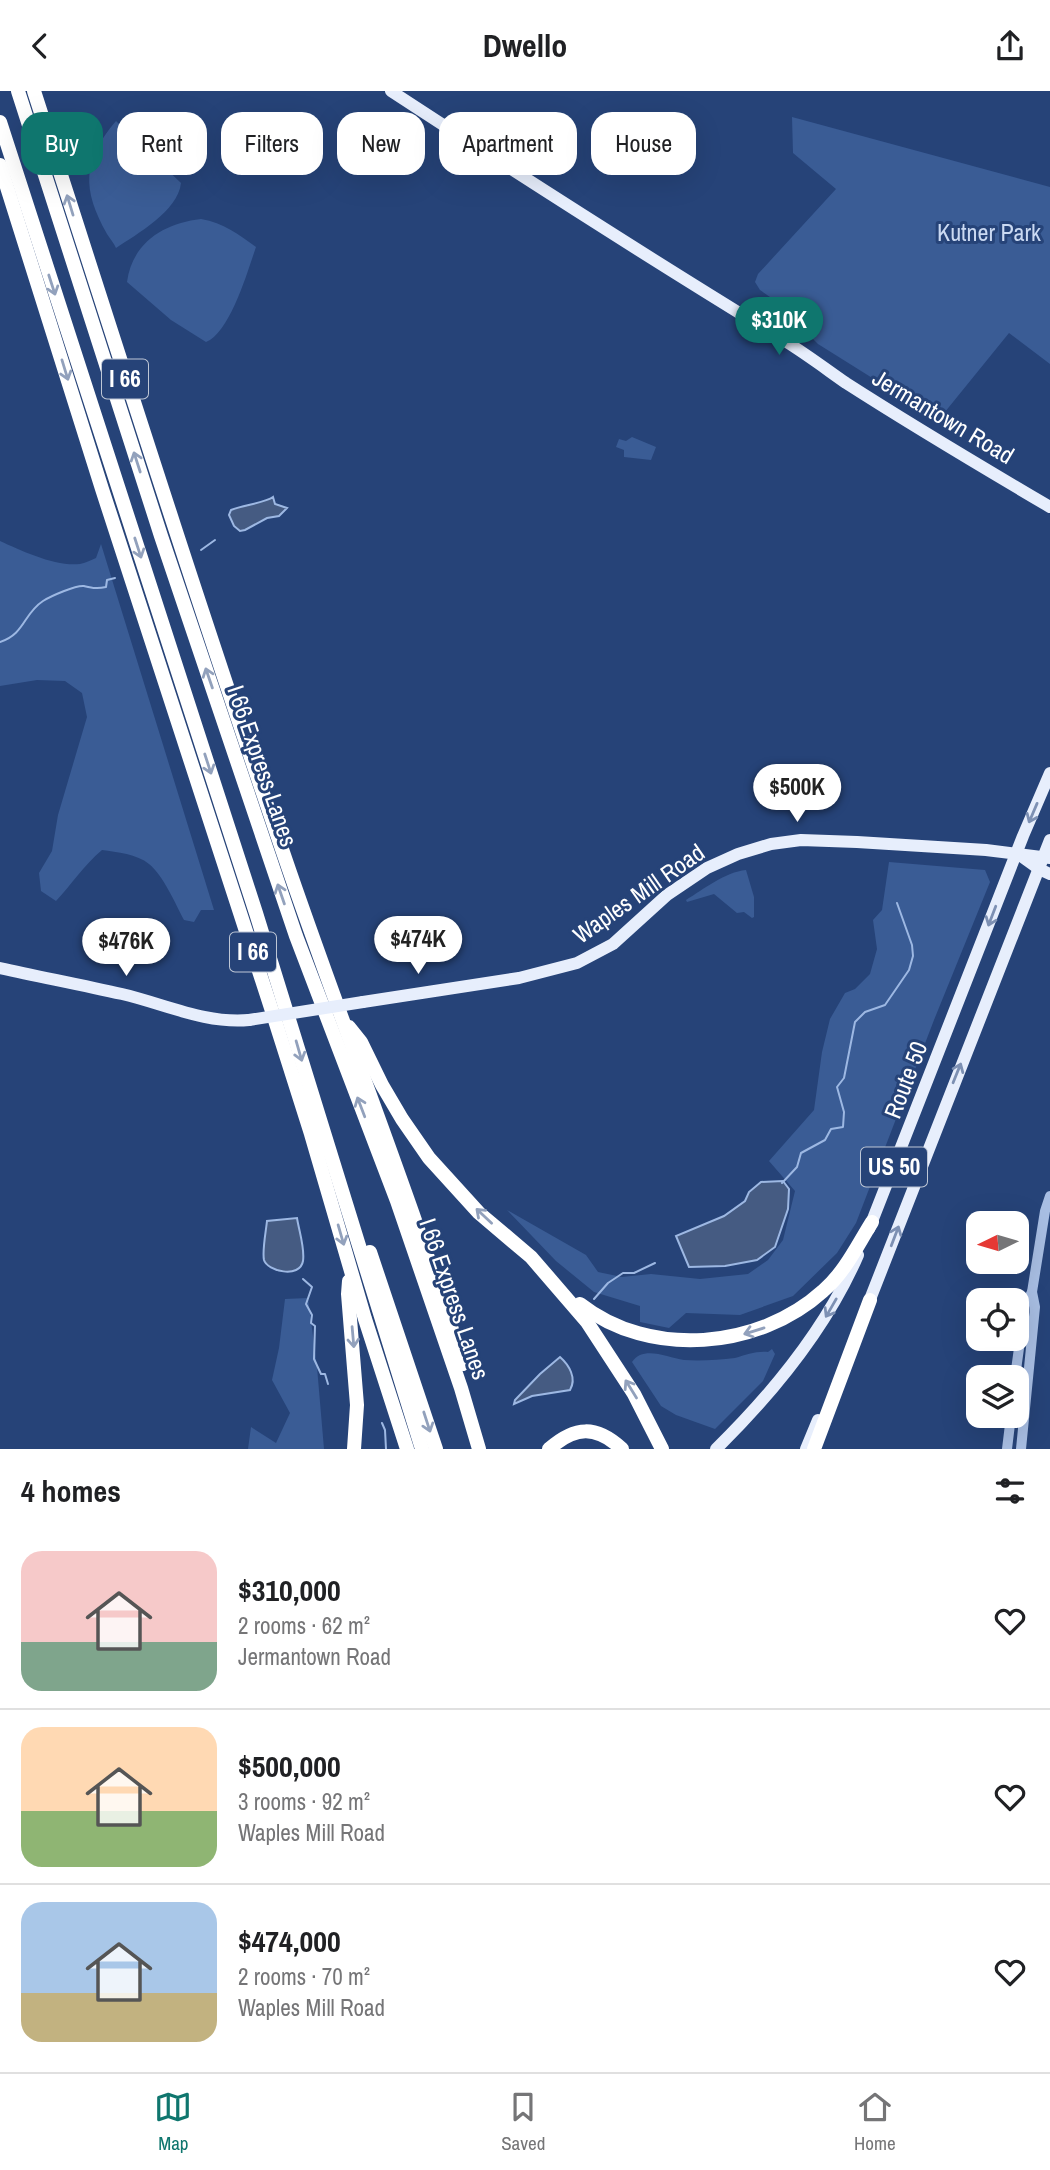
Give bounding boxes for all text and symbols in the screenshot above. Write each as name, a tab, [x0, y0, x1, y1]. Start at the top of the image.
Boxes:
text: Dwello	[483, 24, 567, 67]
icon: back	[21, 27, 59, 65]
icon: share	[991, 27, 1029, 65]
chip: Buy	[21, 112, 103, 175]
chip: Rent	[117, 112, 207, 175]
chip: Filters	[221, 112, 323, 175]
chip: New	[337, 112, 425, 175]
chip: Apartment	[439, 112, 577, 175]
chip: House	[591, 112, 696, 175]
one-way arrow	[63, 194, 76, 216]
park label: Kutner Park	[937, 216, 1041, 248]
one-way arrow	[46, 274, 59, 296]
pin: $310K	[730, 297, 828, 357]
text: $310K	[751, 304, 807, 335]
one-way arrow	[59, 359, 72, 381]
road number: I 66	[102, 359, 148, 399]
street label: Jermantown Road	[867, 361, 1020, 471]
one-way arrow	[130, 451, 143, 473]
one-way arrow	[132, 537, 145, 559]
one-way arrow	[202, 667, 214, 689]
street label: I 66 Express Lanes	[220, 681, 306, 851]
one-way arrow	[203, 753, 215, 775]
pin: $500K	[748, 765, 846, 824]
text: $500K	[769, 771, 825, 802]
one-way arrow	[1026, 801, 1039, 823]
street label: Waples Mill Road	[566, 836, 710, 950]
one-way arrow	[274, 883, 286, 905]
one-way arrow	[984, 905, 997, 926]
pin: $474K	[369, 917, 467, 976]
pin: $476K	[77, 919, 175, 978]
text: $474K	[390, 923, 446, 954]
text: $476K	[98, 925, 154, 956]
road number: I 66	[230, 933, 276, 971]
street label: Route 50	[876, 1037, 934, 1123]
one-way arrow	[293, 1040, 306, 1062]
one-way arrow	[952, 1063, 965, 1085]
one-way arrow	[353, 1096, 366, 1118]
road number: US 50	[861, 1147, 927, 1187]
one-way arrow	[476, 1208, 493, 1225]
north arrow	[966, 1211, 1029, 1274]
map controls	[966, 1211, 1029, 1428]
street label: I 66 Express Lanes	[412, 1214, 498, 1384]
one-way arrow	[335, 1224, 348, 1246]
one-way arrow	[889, 1226, 902, 1248]
button: locate	[966, 1288, 1029, 1351]
one-way arrow	[824, 1297, 838, 1317]
one-way arrow	[347, 1325, 360, 1347]
one-way arrow	[743, 1325, 765, 1338]
button: layers	[966, 1365, 1029, 1428]
one-way arrow	[624, 1379, 638, 1399]
one-way arrow	[421, 1410, 434, 1432]
text: 4 homes	[21, 1471, 121, 1511]
icon: filters	[991, 1472, 1029, 1510]
text: $310,000	[238, 1570, 341, 1610]
icon: home	[77, 1579, 161, 1663]
icon: heart	[991, 1602, 1029, 1640]
text: 2 rooms · 62 m²	[238, 1610, 370, 1641]
text: Jermantown Road	[238, 1641, 391, 1672]
text: $500,000	[238, 1746, 341, 1786]
icon: home	[77, 1755, 161, 1839]
icon: heart	[991, 1778, 1029, 1816]
text: 3 rooms · 92 m²	[238, 1786, 370, 1817]
text: Waples Mill Road	[238, 1817, 385, 1848]
text: $474,000	[238, 1921, 341, 1961]
icon: home	[77, 1930, 161, 2014]
icon: heart	[991, 1953, 1029, 1991]
text: 2 rooms · 70 m²	[238, 1961, 370, 1992]
text: Waples Mill Road	[238, 1992, 385, 2023]
tab: Map	[154, 2088, 192, 2156]
tab: Saved	[501, 2088, 545, 2156]
tab: Home	[854, 2088, 896, 2156]

